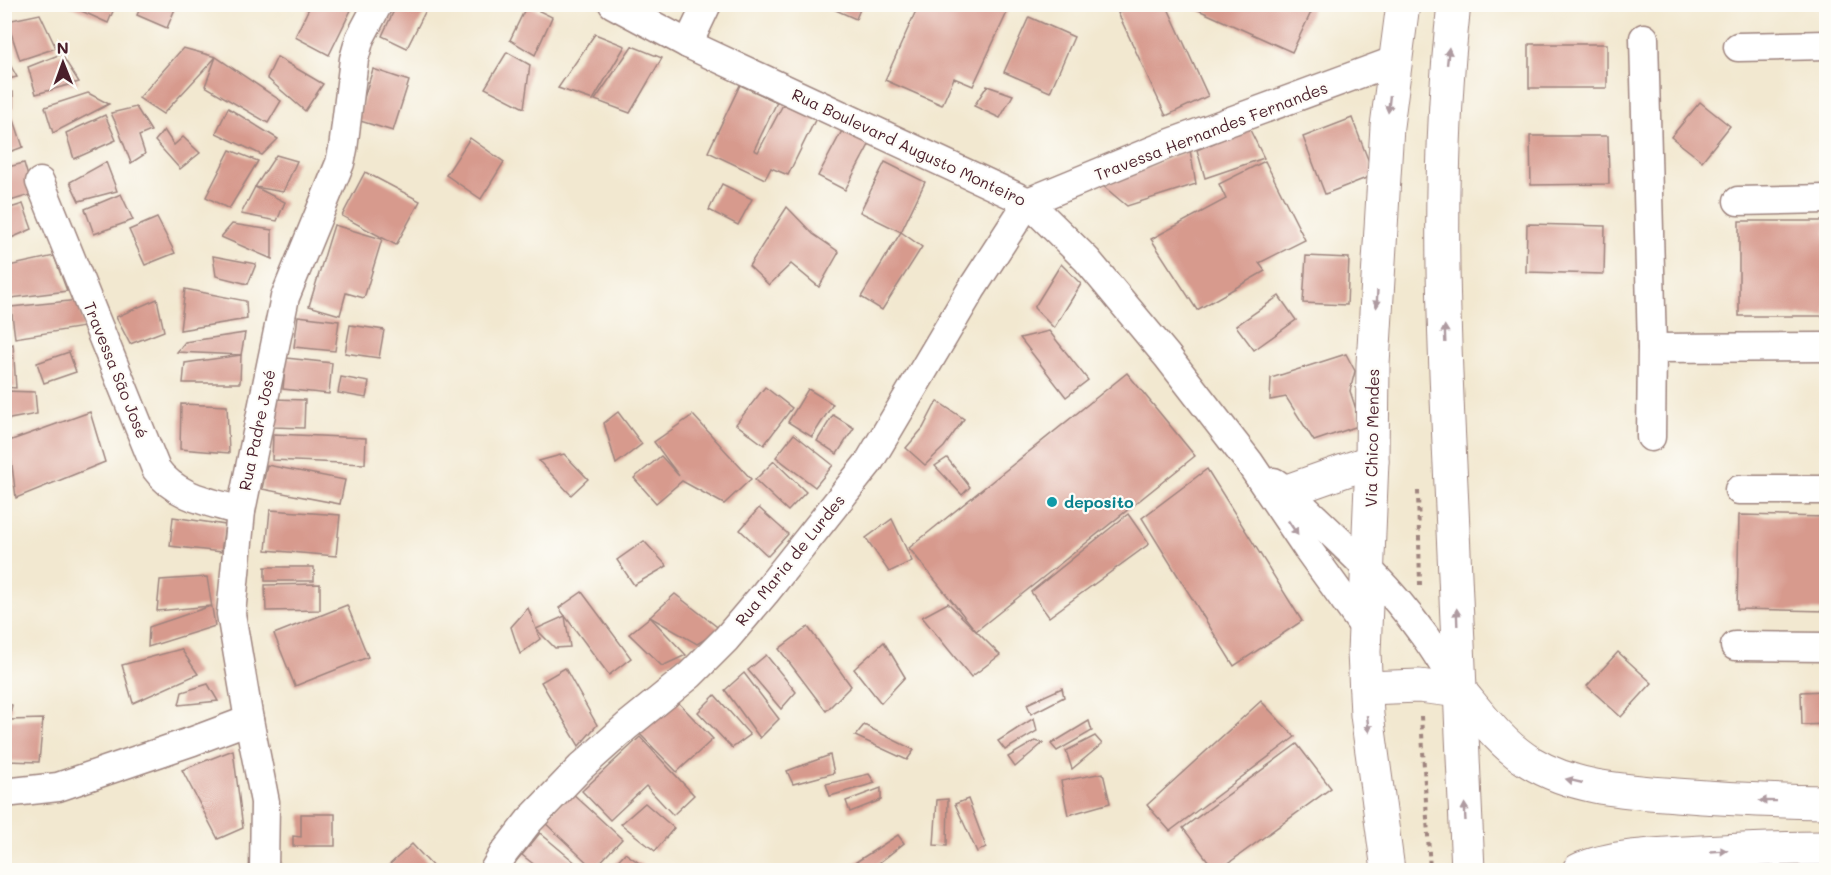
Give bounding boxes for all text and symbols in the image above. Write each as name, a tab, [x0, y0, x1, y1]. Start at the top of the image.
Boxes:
north arrow	[33, 33, 93, 93]
text: N	[56, 37, 69, 58]
one-way arrow	[1444, 46, 1453, 65]
street label: Travessa Hernandes Fernandes	[1091, 76, 1330, 185]
street label: Rua Boulevard Augusto Monteiro	[789, 83, 1030, 210]
one-way arrow	[1384, 95, 1394, 114]
one-way arrow	[1372, 289, 1382, 308]
street label: Travessa São José	[79, 298, 153, 441]
one-way arrow	[1440, 325, 1449, 344]
street label: Rua Padre José	[233, 368, 280, 492]
street label: Via Chico Mendes	[1360, 368, 1383, 508]
street label: Rua Maria de Lurdes	[730, 490, 849, 630]
place label: deposito	[1064, 491, 1134, 512]
marker: deposito	[1045, 495, 1059, 509]
one-way arrow	[1287, 520, 1298, 536]
one-way arrow	[1452, 608, 1462, 627]
one-way arrow	[1364, 715, 1373, 734]
one-way arrow	[1565, 776, 1584, 786]
one-way arrow	[1759, 796, 1778, 806]
one-way arrow	[1461, 803, 1470, 822]
one-way arrow	[1710, 847, 1729, 856]

